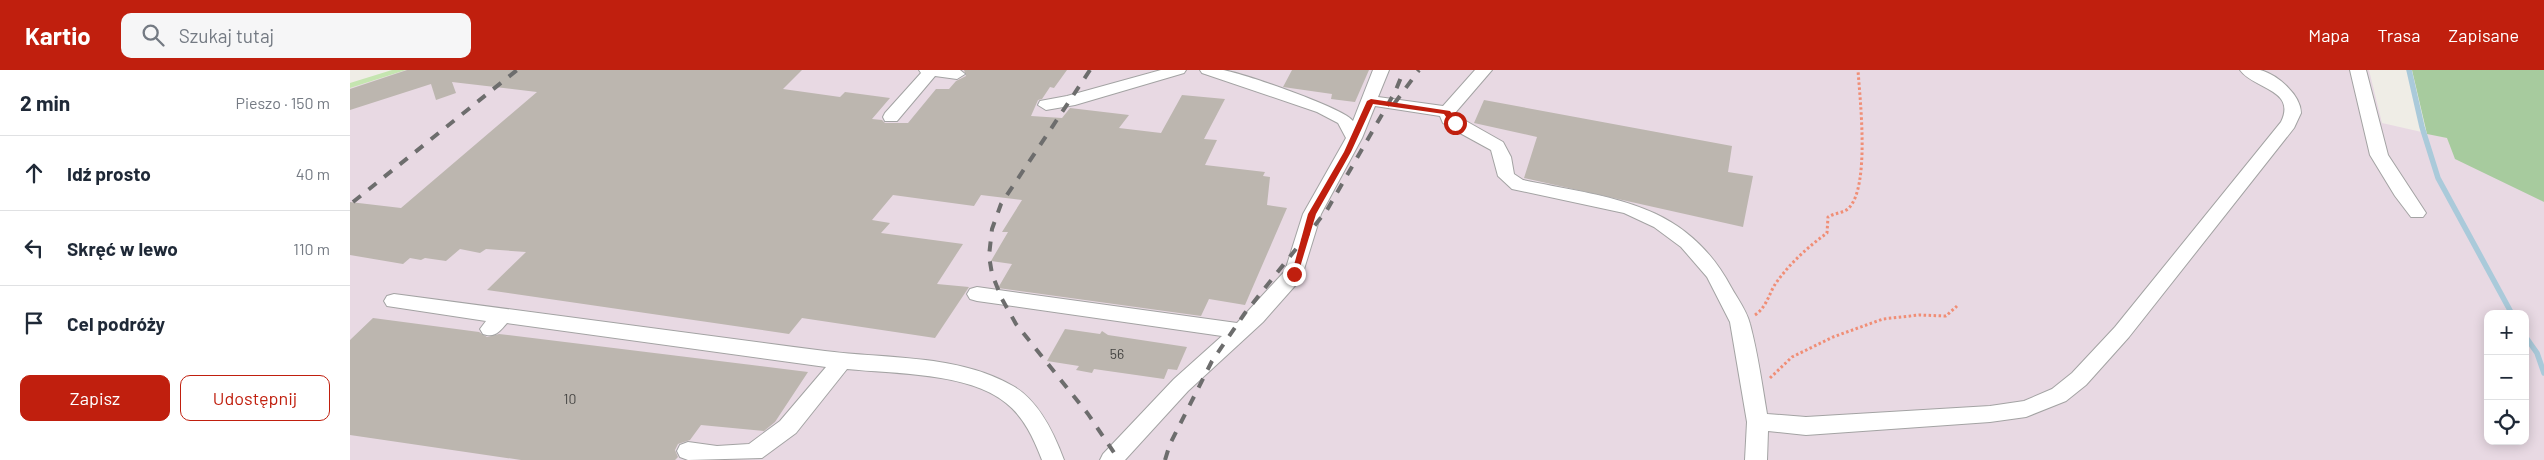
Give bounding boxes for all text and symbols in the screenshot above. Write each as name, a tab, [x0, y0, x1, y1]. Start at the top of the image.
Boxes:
search box	[121, 13, 471, 58]
text: Kartio	[25, 21, 91, 50]
icon: search	[139, 21, 167, 49]
text: Szukaj tutaj	[179, 24, 274, 47]
text: Mapa	[2308, 24, 2350, 46]
text: Trasa	[2378, 24, 2420, 46]
text: Zapisane	[2448, 24, 2519, 46]
text: 2 min	[20, 90, 70, 115]
text: Pieszo · 150 m	[235, 93, 330, 112]
route start	[1444, 112, 1467, 135]
icon: ahead	[20, 159, 48, 187]
text: Idź prosto	[67, 162, 151, 185]
text: 40 m	[296, 164, 330, 183]
icon: left	[20, 234, 48, 262]
text: Skręć w lewo	[67, 237, 178, 260]
text: 110 m	[293, 239, 330, 258]
route end	[1283, 263, 1306, 286]
icon: arrive	[20, 309, 48, 337]
map controls	[2484, 310, 2529, 445]
button: +	[2484, 310, 2529, 355]
text: Cel podróży	[67, 312, 165, 335]
house number: 56	[1110, 345, 1124, 362]
button: −	[2484, 355, 2529, 400]
button: Zapisz	[20, 375, 170, 421]
button: Udostępnij	[180, 375, 330, 421]
house number: 10	[564, 390, 576, 407]
button: locate	[2484, 400, 2529, 445]

